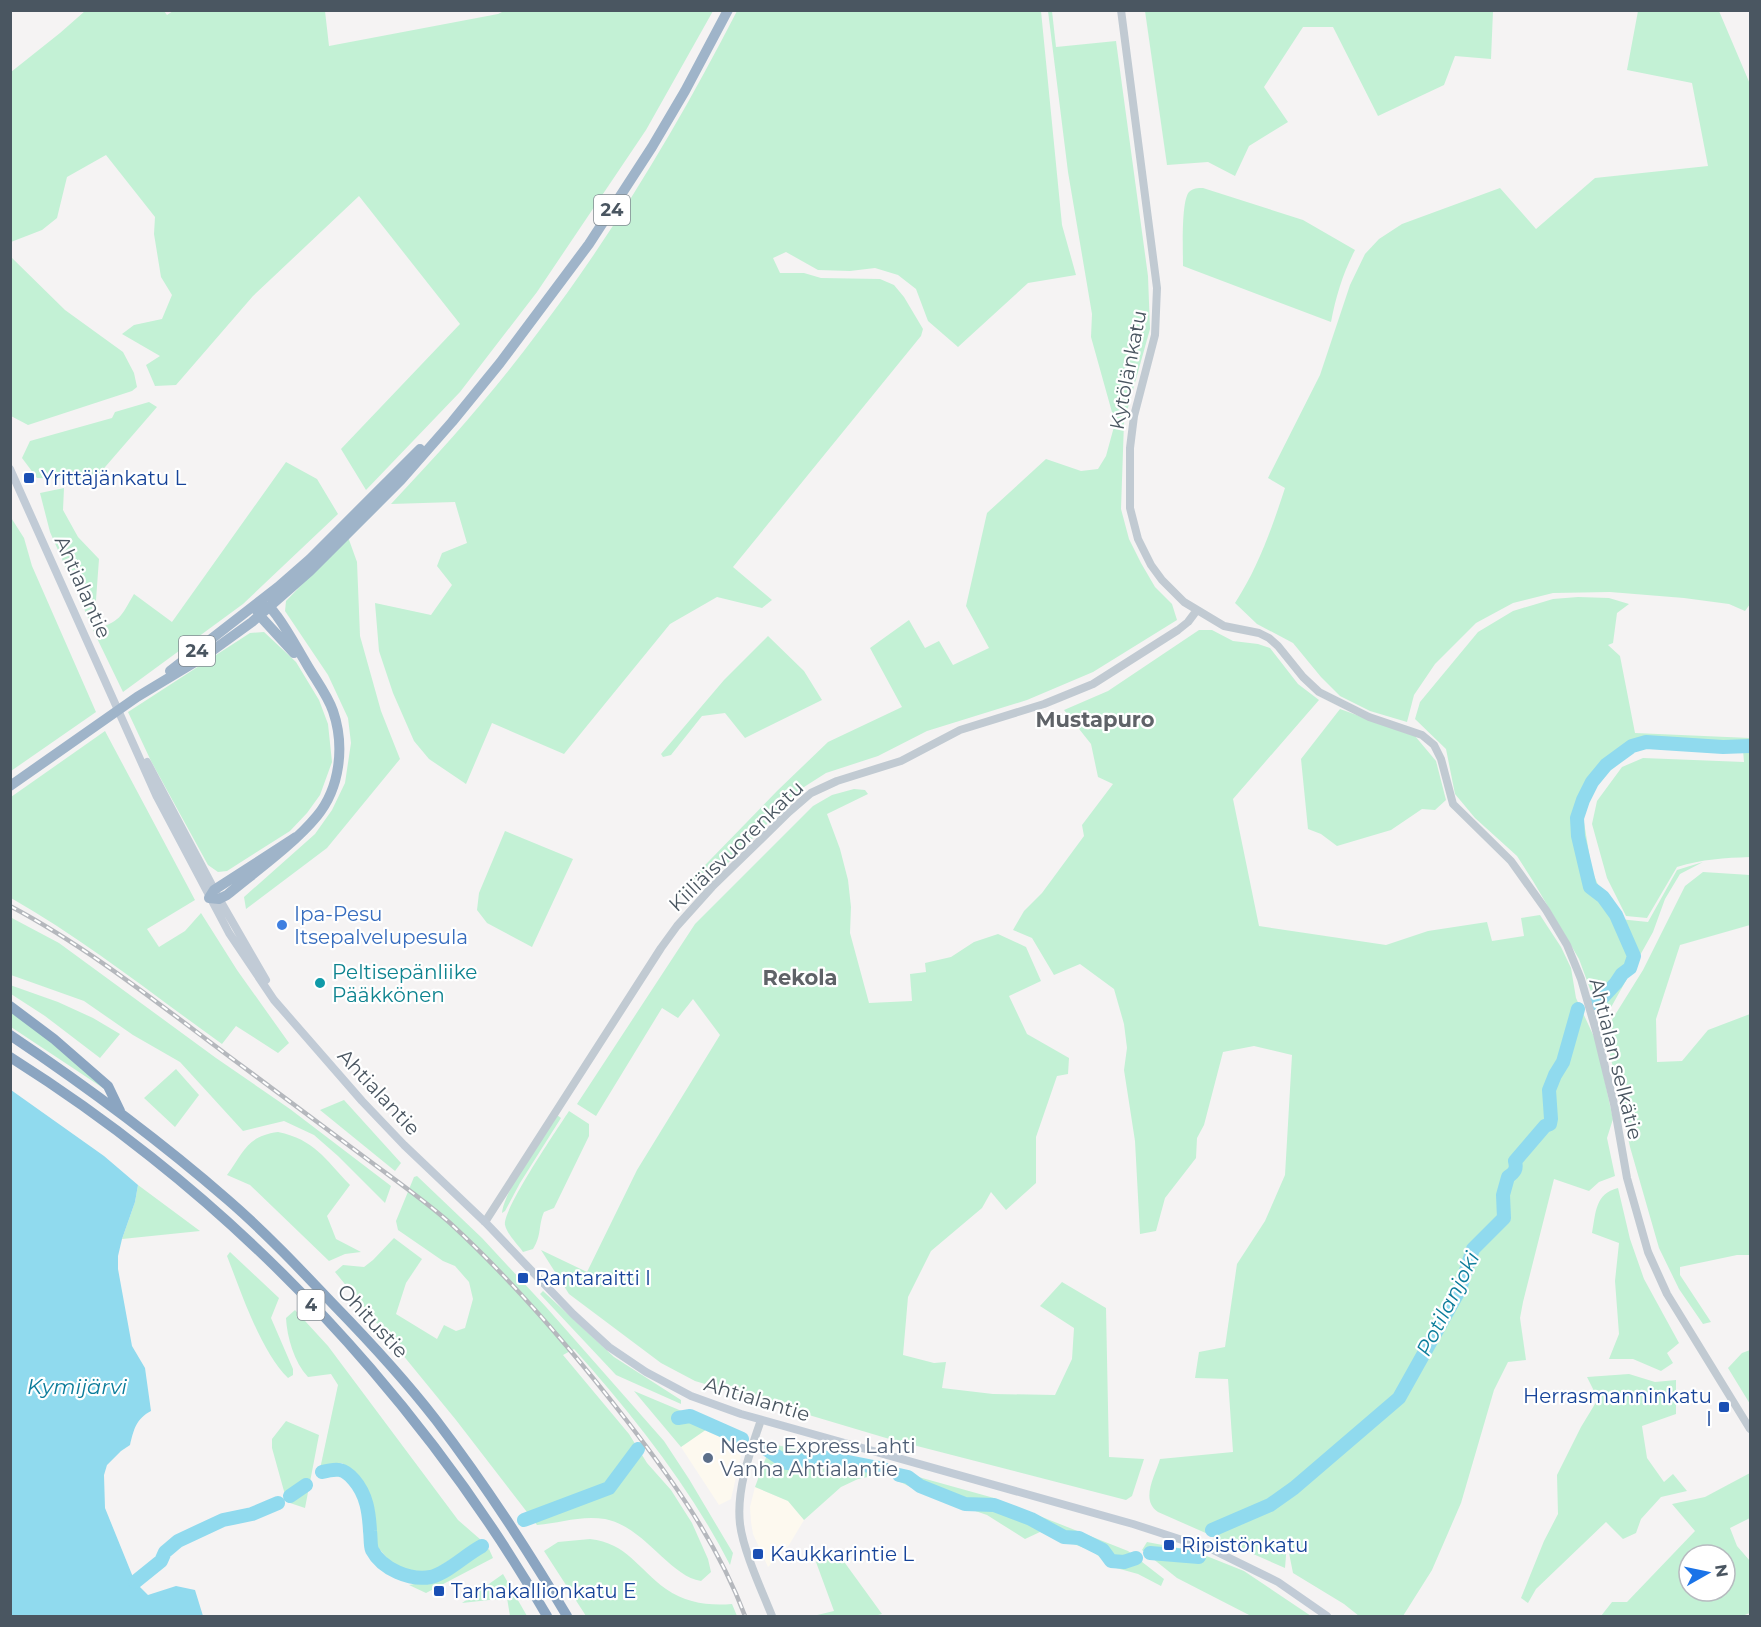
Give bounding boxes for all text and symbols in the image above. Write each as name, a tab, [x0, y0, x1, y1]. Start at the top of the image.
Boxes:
road number: 24	[594, 195, 630, 225]
street label: Kytölänkatu	[1105, 308, 1151, 432]
place label: Yrittäjänkatu L	[41, 466, 187, 490]
marker: Yrittäjänkatu L	[22, 471, 36, 485]
street label: Ahtialantie	[50, 532, 116, 642]
road number: 24	[179, 636, 215, 666]
district label: Mustapuro	[1036, 707, 1155, 732]
street label: Kiiliäisvuorenkatu	[664, 776, 808, 916]
place label: Ipa-Pesu Itsepalvelupesula	[294, 902, 468, 949]
marker: Ipa-Pesu Itsepalvelupesula	[275, 918, 289, 932]
place label: Peltisepänliike Pääkkönen	[332, 960, 477, 1007]
district label: Rekola	[763, 965, 838, 990]
marker: Peltisepänliike Pääkkönen	[313, 976, 327, 990]
street label: Ahtialan selkätie	[1584, 976, 1648, 1142]
street label: Ahtialantie	[333, 1044, 425, 1140]
water label: Potilanjoki	[1411, 1247, 1485, 1360]
place label: Rantaraitti I	[535, 1266, 651, 1290]
marker: Rantaraitti I	[516, 1271, 530, 1285]
street label: Ohitustie	[333, 1279, 413, 1363]
road number: 4	[298, 1290, 324, 1320]
street label: Ahtialantie	[701, 1372, 813, 1426]
water label: Kymijärvi	[27, 1374, 127, 1399]
place label: Herrasmanninkatu I	[1523, 1384, 1712, 1431]
marker: Herrasmanninkatu I	[1717, 1400, 1731, 1414]
place label: Neste Express Lahti Vanha Ahtialantie	[720, 1434, 916, 1481]
marker: Neste Express Lahti Vanha Ahtialantie	[701, 1451, 715, 1465]
place label: Ripistönkatu	[1181, 1533, 1308, 1557]
marker: Ripistönkatu	[1162, 1538, 1176, 1552]
place label: Kaukkarintie L	[770, 1542, 914, 1566]
north arrow	[1677, 1543, 1737, 1603]
marker: Kaukkarintie L	[751, 1547, 765, 1561]
text: N	[1711, 1563, 1732, 1579]
place label: Tarhakallionkatu E	[451, 1579, 636, 1603]
marker: Tarhakallionkatu E	[432, 1584, 446, 1598]

